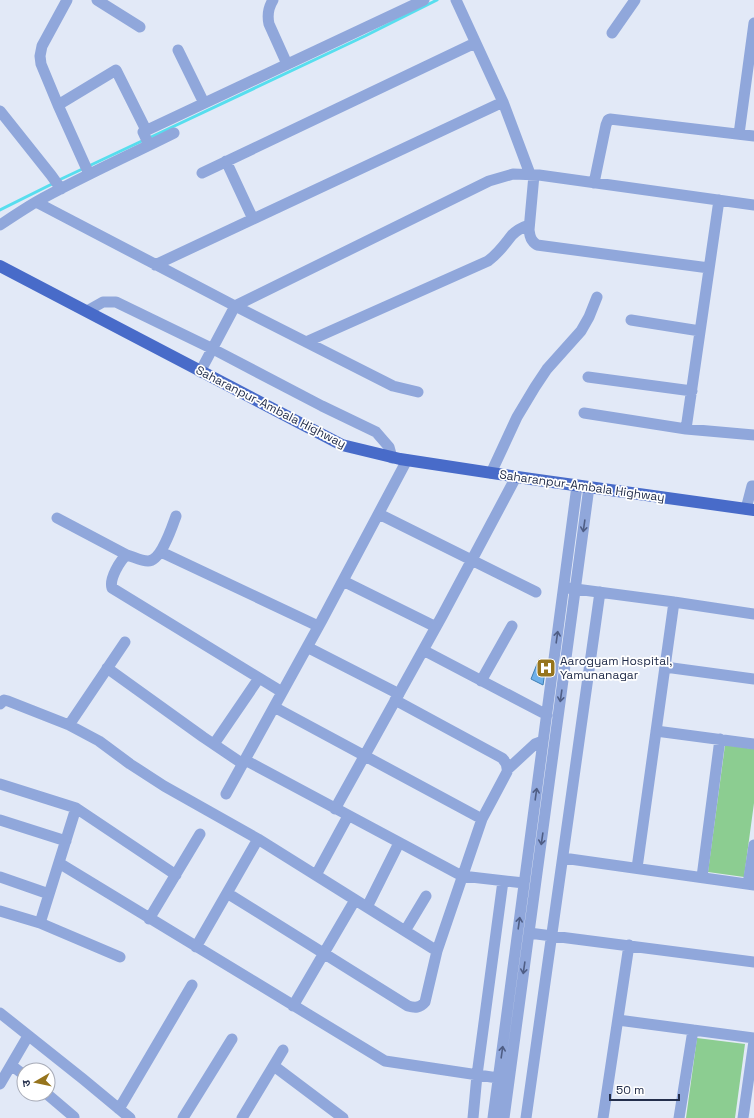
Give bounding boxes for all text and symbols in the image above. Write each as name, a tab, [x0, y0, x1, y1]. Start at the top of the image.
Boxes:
street label: Saharanpur-Ambala Highway	[193, 362, 349, 452]
street label: Saharanpur-Ambala Highway	[498, 466, 666, 506]
one-way arrow	[580, 519, 588, 532]
one-way arrow	[553, 631, 561, 644]
place label: Aarogyam Hospital, Yamunanagar	[560, 653, 672, 683]
hospital icon: Aarogyam Hospital, Yamunanagar	[535, 657, 557, 679]
one-way arrow	[557, 689, 565, 702]
one-way arrow	[532, 788, 540, 801]
one-way arrow	[538, 832, 545, 845]
one-way arrow	[515, 917, 523, 930]
one-way arrow	[520, 961, 528, 974]
one-way arrow	[498, 1046, 505, 1059]
north arrow	[16, 1062, 56, 1102]
scale bar	[610, 1076, 679, 1102]
text: उ	[19, 1079, 34, 1088]
text: 50 m	[616, 1082, 644, 1098]

